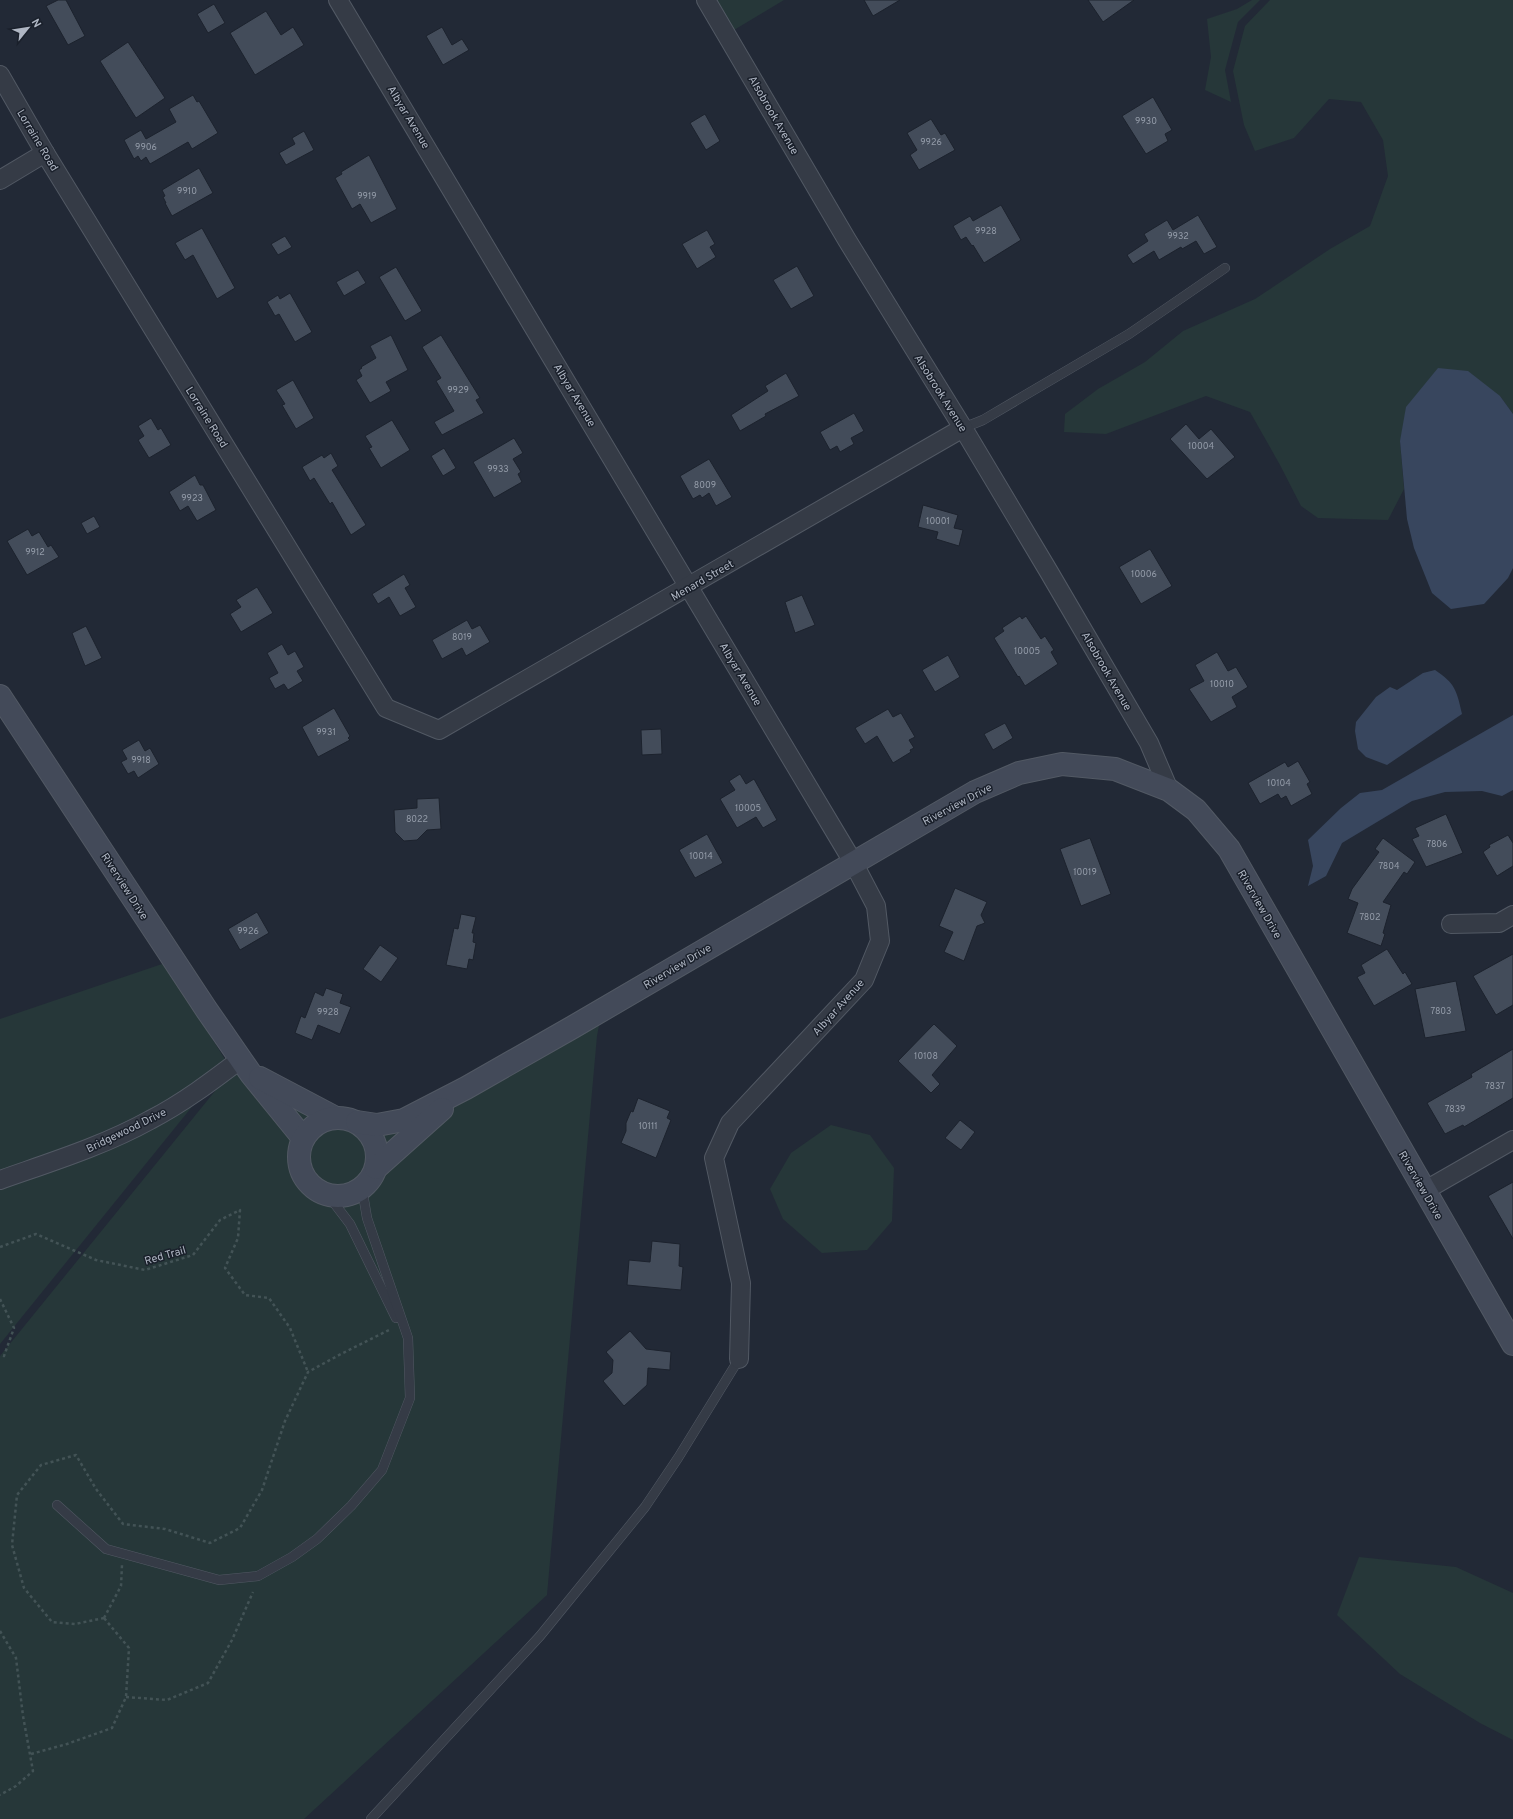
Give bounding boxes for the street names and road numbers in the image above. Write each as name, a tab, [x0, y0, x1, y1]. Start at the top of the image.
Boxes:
street label: Alsobrook Avenue	[745, 74, 801, 158]
street label: Albyar Avenue	[384, 83, 433, 152]
street label: Lorraine Road	[13, 107, 61, 174]
street label: Alsobrook Avenue	[911, 352, 970, 435]
street label: Albyar Avenue	[550, 361, 599, 430]
street label: Lorraine Road	[182, 384, 230, 451]
street label: Menard Street	[669, 557, 736, 604]
street label: Alsobrook Avenue	[1078, 630, 1134, 714]
street label: Albyar Avenue	[716, 640, 765, 709]
street label: Riverview Drive	[920, 781, 995, 829]
street label: Riverview Drive	[97, 851, 151, 923]
street label: Riverview Drive	[1234, 868, 1284, 941]
street label: Riverview Drive	[641, 941, 714, 993]
street label: Albyar Avenue	[810, 976, 868, 1039]
street label: Bridgewood Drive	[84, 1105, 169, 1156]
street label: Riverview Drive	[1395, 1149, 1445, 1222]
street label: Red Trail	[143, 1243, 188, 1269]

